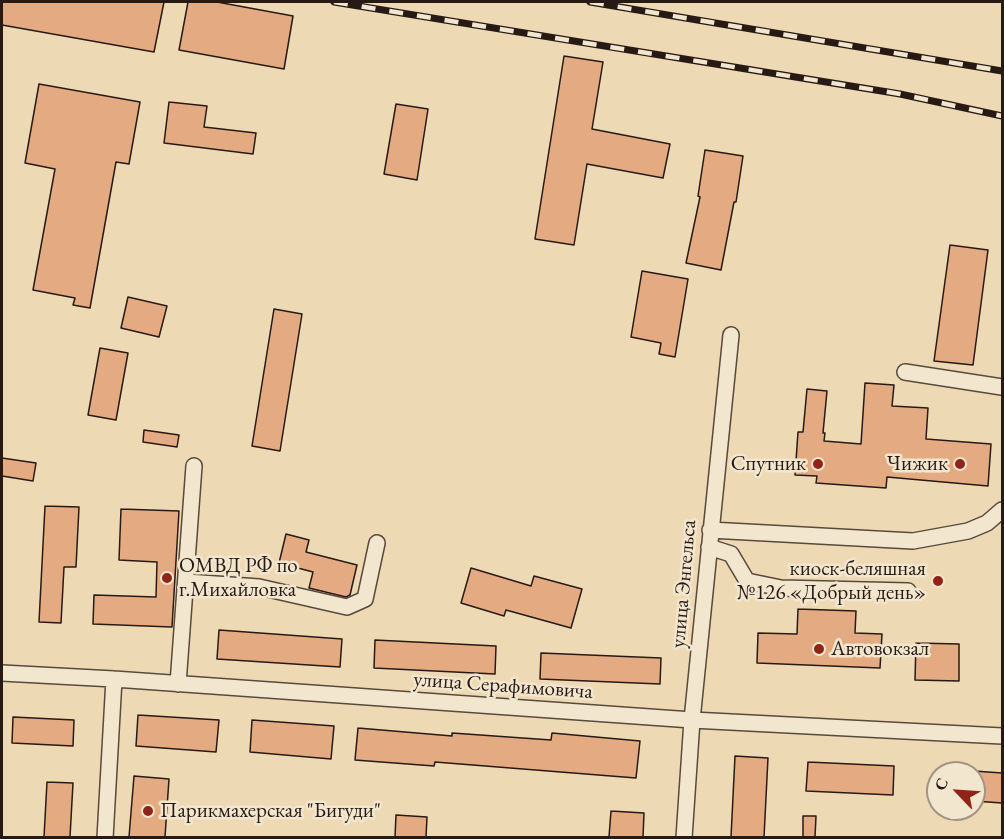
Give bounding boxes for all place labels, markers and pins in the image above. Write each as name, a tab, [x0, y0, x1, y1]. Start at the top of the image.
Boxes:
place label: Спутник	[731, 451, 806, 477]
place label: Чижик	[887, 451, 948, 477]
marker: Спутник	[811, 457, 825, 471]
marker: Чижик	[953, 457, 967, 471]
place label: ОМВД РФ по г.Михайловка	[179, 553, 298, 603]
place label: киоск-беляшная №126 «Добрый день»	[737, 556, 926, 606]
marker: ОМВД РФ по г.Михайловка	[160, 571, 174, 585]
marker: киоск-беляшная №126 «Добрый день»	[931, 574, 945, 588]
place label: Автовокзал	[831, 636, 929, 662]
marker: Автовокзал	[812, 642, 826, 656]
place label: Парикмахерская "Бигуди"	[160, 798, 381, 824]
marker: Парикмахерская "Бигуди"	[141, 804, 155, 818]

